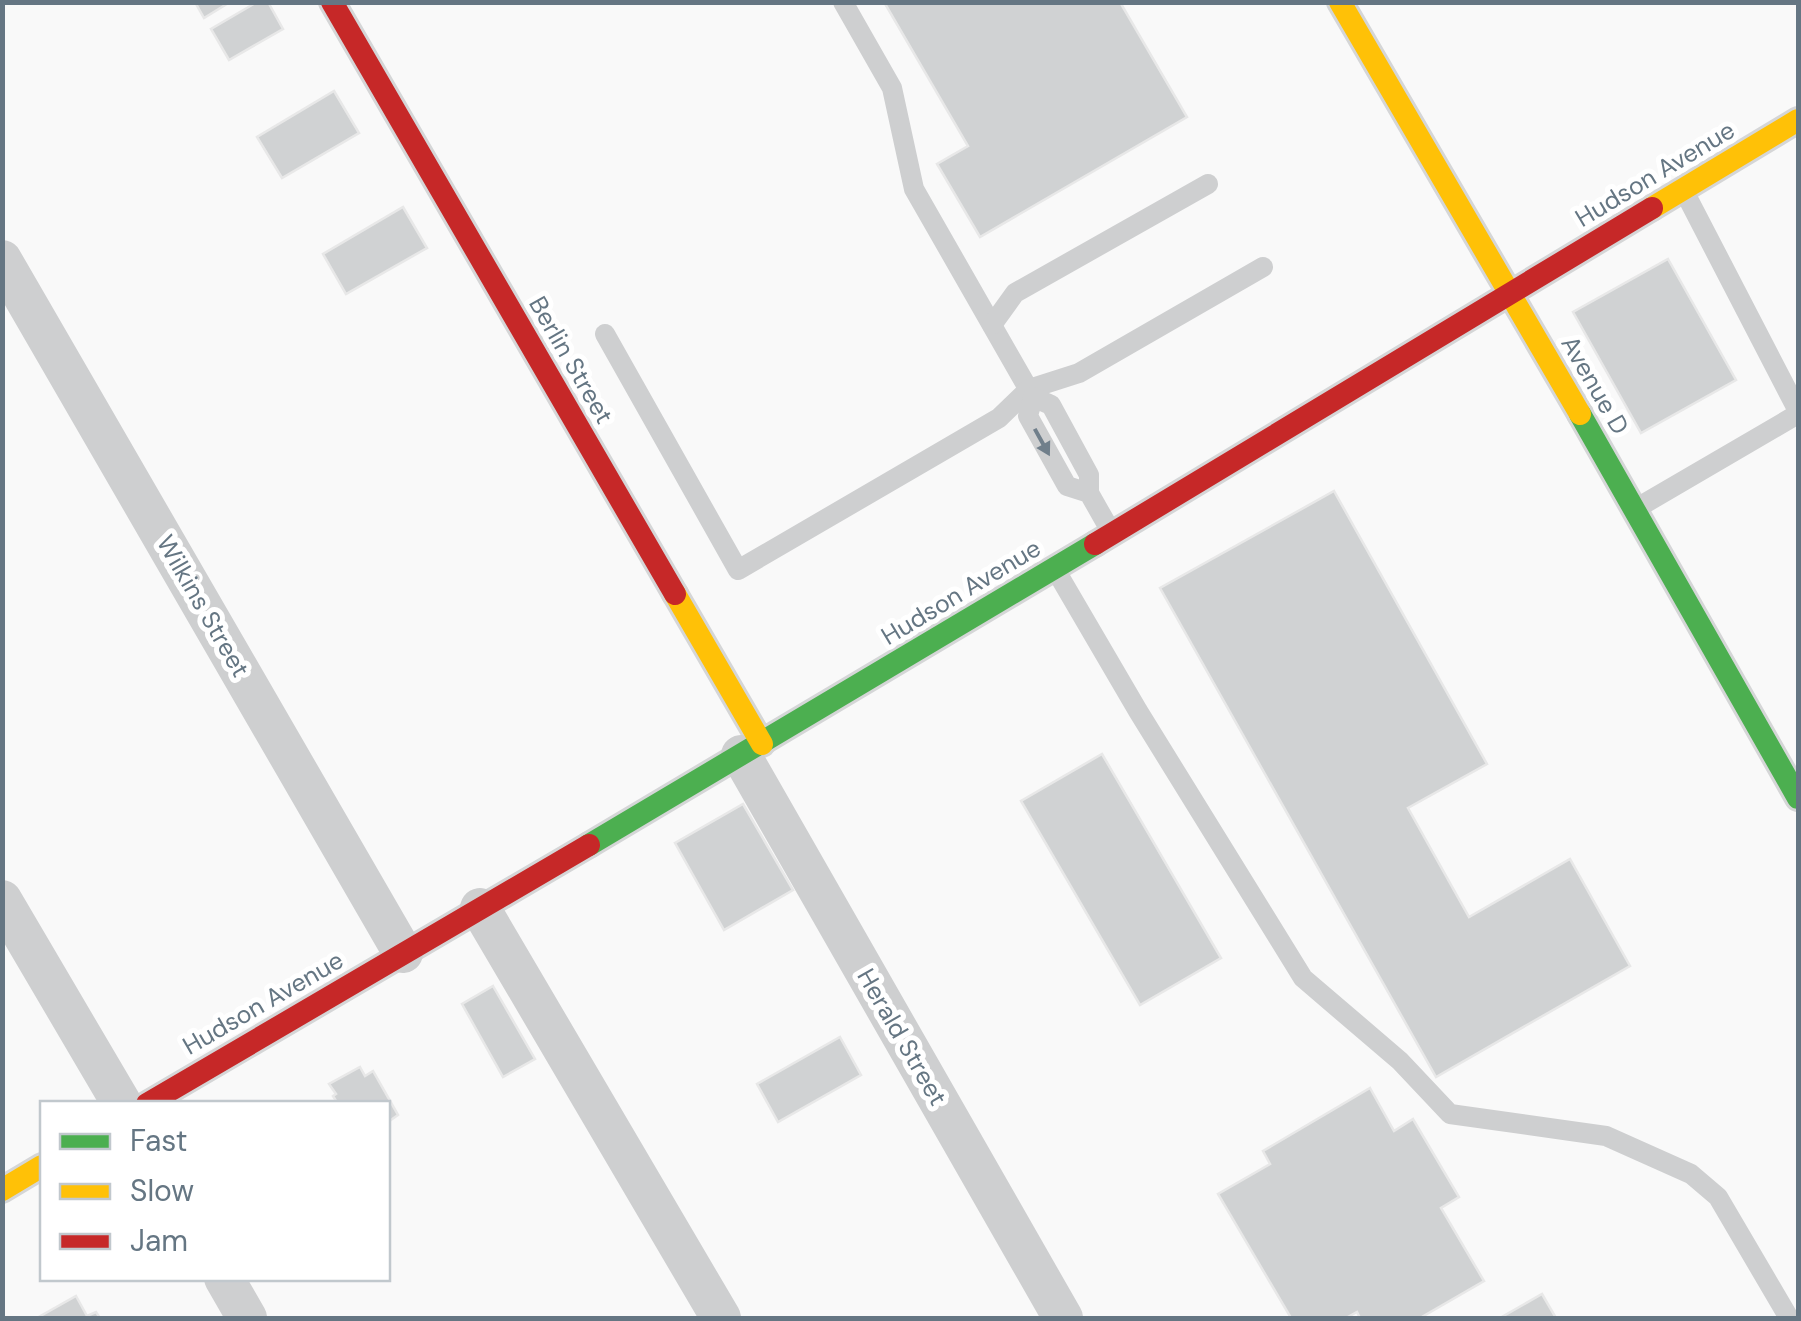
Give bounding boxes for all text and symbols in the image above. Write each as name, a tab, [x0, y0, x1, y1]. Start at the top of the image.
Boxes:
street label: Hudson Avenue	[1569, 113, 1741, 235]
street label: Berlin Street	[521, 290, 621, 430]
street label: Avenue D	[1554, 330, 1636, 440]
one-way arrow	[1033, 428, 1051, 456]
street label: Wilkins Street	[149, 529, 257, 683]
street label: Hudson Avenue	[875, 531, 1047, 653]
street label: Hudson Avenue	[177, 944, 349, 1062]
street label: Herald Street	[850, 963, 954, 1111]
legend	[40, 1101, 390, 1281]
text: Fast	[130, 1121, 188, 1160]
text: Slow	[130, 1171, 194, 1210]
text: Jam	[130, 1221, 188, 1260]

